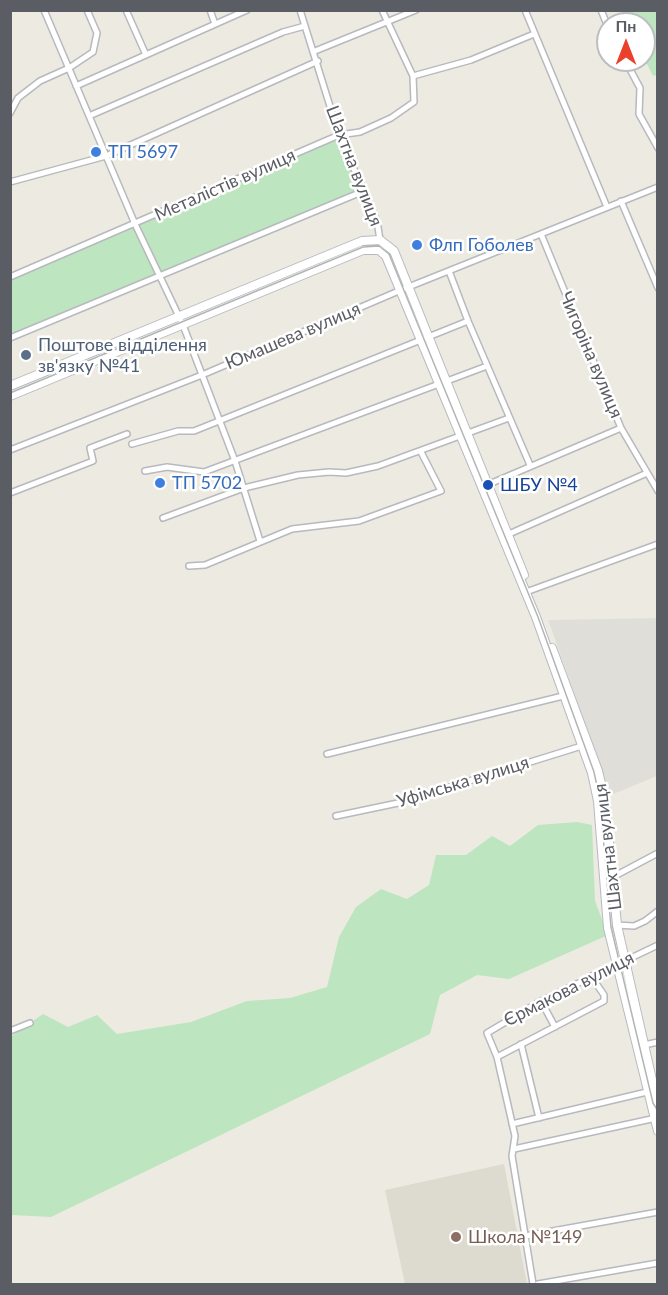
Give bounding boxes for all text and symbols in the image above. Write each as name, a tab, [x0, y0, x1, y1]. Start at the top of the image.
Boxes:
north arrow	[596, 12, 656, 72]
text: Пн	[616, 16, 636, 35]
street label: Шахтна вулиця	[321, 103, 387, 229]
place label: ТП 5697	[108, 141, 178, 163]
street label: Металістів вулиця	[151, 144, 299, 226]
marker: ТП 5697	[89, 145, 103, 159]
place label: Флп Гоболев	[429, 234, 534, 256]
marker: Флп Гоболев	[410, 238, 424, 252]
street label: Чигоріна вулиця	[555, 289, 627, 421]
street label: Юмашева вулиця	[222, 298, 364, 374]
place label: Поштове відділення зв'язку №41	[38, 334, 207, 376]
marker: Поштове відділення зв'язку №41	[19, 348, 33, 362]
place label: ТП 5702	[172, 472, 242, 494]
place label: ШБУ №4	[500, 474, 578, 496]
marker: ТП 5702	[153, 476, 167, 490]
marker: ШБУ №4	[481, 478, 495, 492]
street label: Уфімська вулиця	[394, 752, 532, 812]
street label: Шахтна вулиця	[590, 782, 626, 912]
street label: Єрмакова вулиця	[500, 947, 638, 1031]
place label: Школа №149	[468, 1226, 582, 1248]
marker: Школа №149	[449, 1230, 463, 1244]

